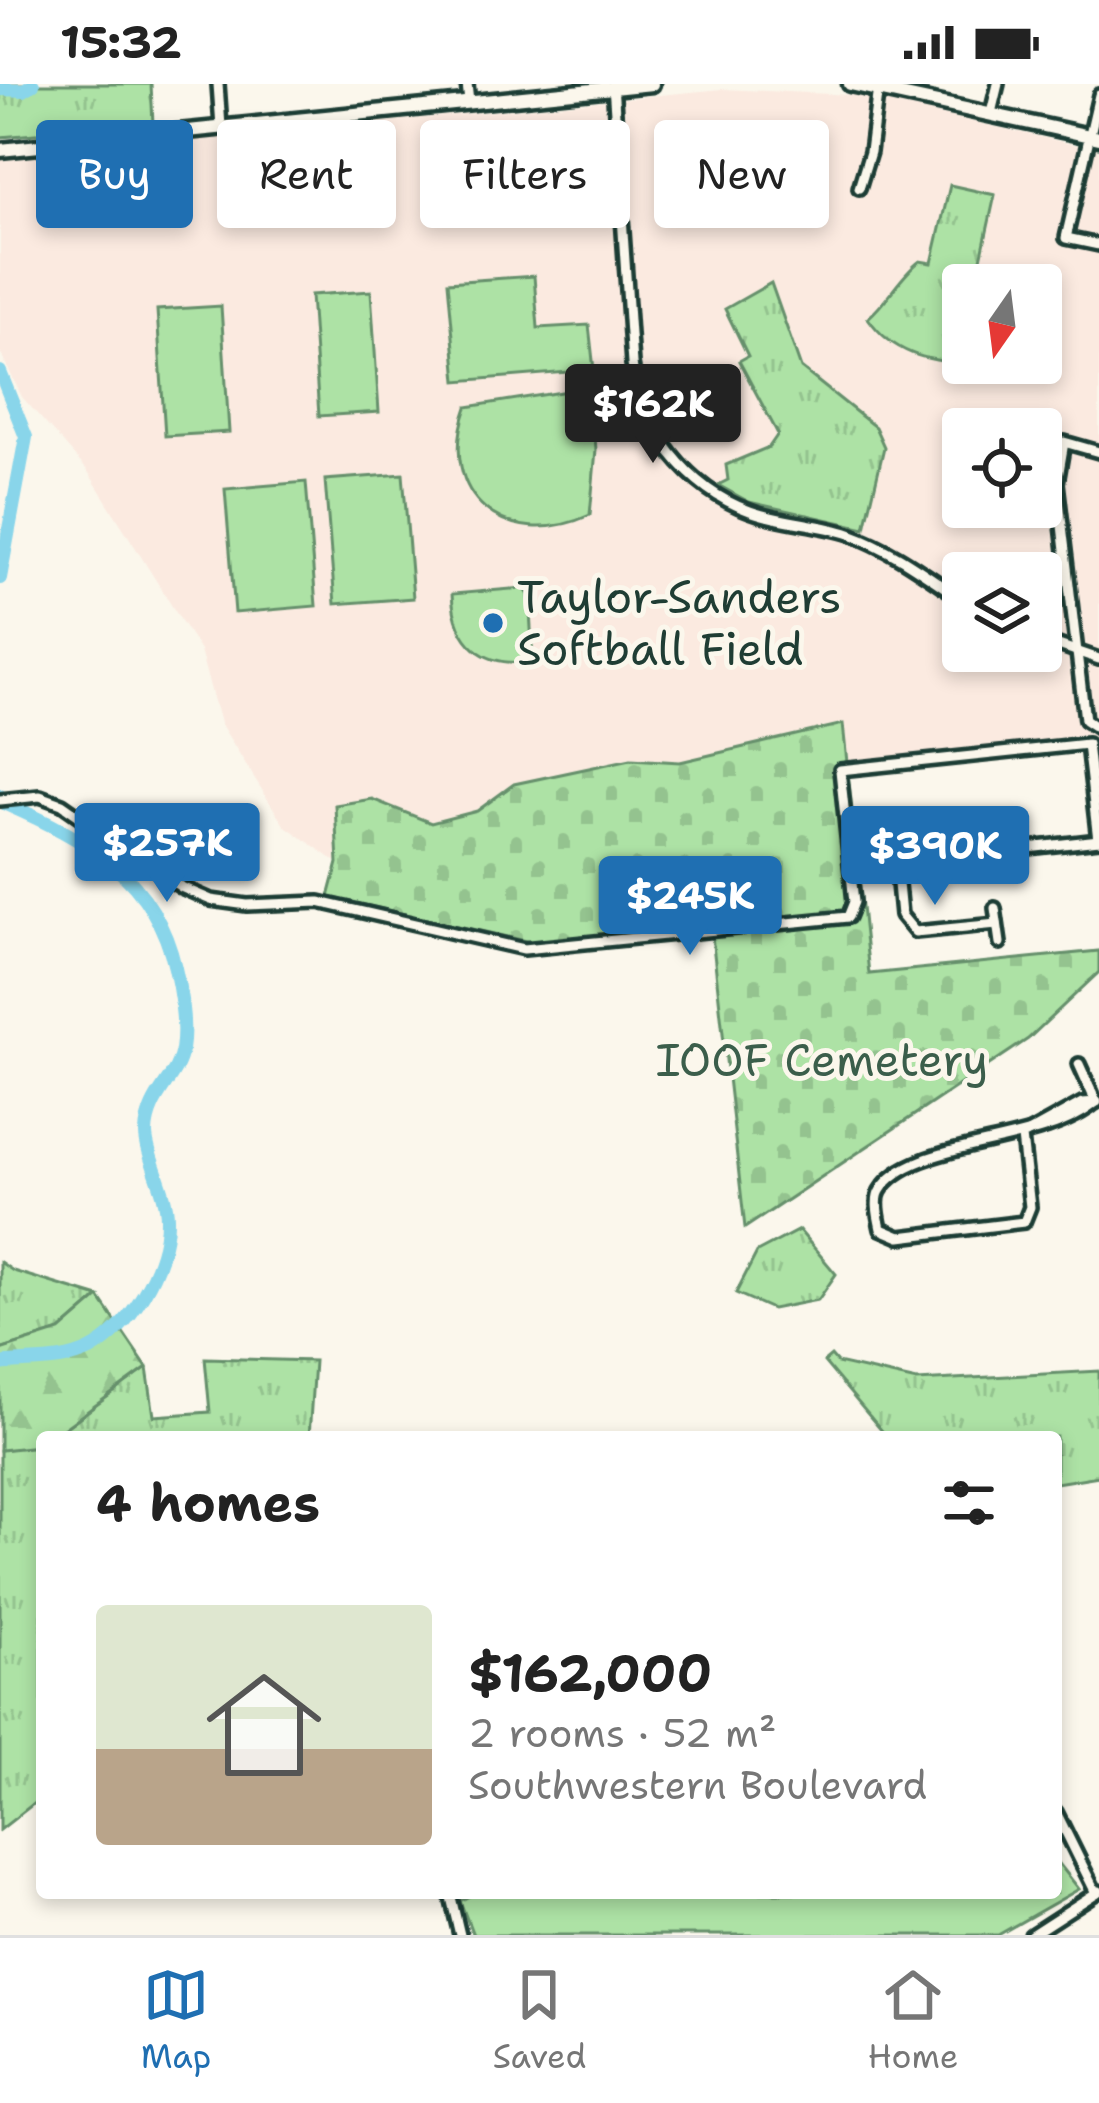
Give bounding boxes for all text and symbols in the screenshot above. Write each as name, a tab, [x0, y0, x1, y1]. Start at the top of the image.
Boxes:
text: 15:32	[60, 12, 182, 72]
chip: Buy	[36, 120, 193, 228]
chip: Rent	[217, 120, 396, 228]
chip: Filters	[420, 120, 630, 228]
chip: New	[654, 120, 829, 228]
north arrow	[942, 264, 1062, 384]
map controls	[942, 264, 1062, 672]
pin: $162K	[569, 364, 737, 466]
text: $162K	[592, 377, 714, 429]
button: locate	[942, 408, 1062, 528]
button: layers	[942, 552, 1062, 672]
place label: Taylor-Sanders Softball Field	[517, 567, 842, 679]
marker: Taylor-Sanders Softball Field	[480, 610, 506, 636]
pin: $257K	[83, 803, 251, 905]
pin: $390K	[851, 806, 1019, 908]
text: $257K	[102, 816, 232, 868]
text: $390K	[868, 819, 1002, 871]
pin: $245K	[606, 856, 774, 958]
text: $245K	[626, 869, 754, 921]
park label: IOOF Cemetery	[656, 1030, 988, 1090]
text: 4 homes	[96, 1469, 320, 1537]
icon: filters	[936, 1470, 1002, 1536]
text: $162,000	[468, 1639, 712, 1707]
icon: home	[192, 1653, 336, 1797]
text: 2 rooms · 52 m²	[468, 1707, 777, 1759]
text: Southwestern Boulevard	[468, 1759, 927, 1811]
tab: Map	[141, 1962, 211, 2079]
tab: Saved	[493, 1962, 586, 2079]
tab: Home	[868, 1962, 958, 2079]

